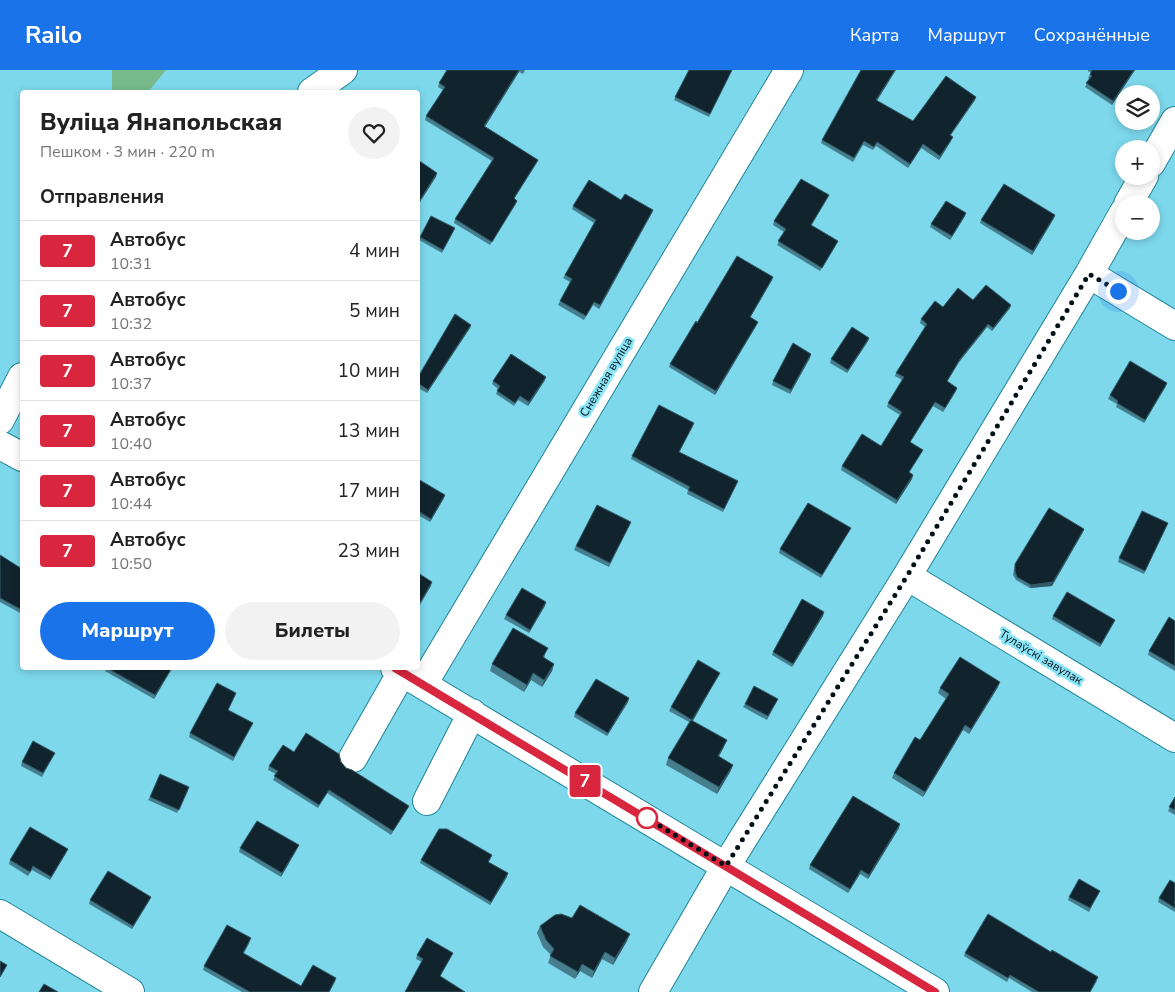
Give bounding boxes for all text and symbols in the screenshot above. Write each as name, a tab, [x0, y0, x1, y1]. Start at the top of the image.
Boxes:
text: Railo	[25, 19, 82, 51]
text: Карта	[850, 23, 900, 47]
text: Маршрут	[928, 23, 1006, 47]
text: Сохранённые	[1034, 23, 1150, 47]
map controls	[1115, 85, 1160, 240]
button: layers	[1115, 85, 1160, 130]
text: Вуліца Янапольская	[40, 106, 282, 138]
button: heart	[348, 107, 400, 159]
button: +	[1115, 140, 1160, 185]
text: Пешком · 3 мин · 220 m	[40, 141, 215, 163]
text: Отправления	[40, 184, 164, 210]
button: −	[1115, 195, 1160, 240]
text: Автобус	[110, 227, 186, 253]
text: 4 мин	[349, 238, 400, 264]
text: 7	[62, 239, 73, 263]
text: 10:31	[110, 253, 152, 275]
your location	[1106, 279, 1131, 304]
text: Автобус	[110, 287, 186, 313]
text: 5 мин	[349, 298, 400, 324]
text: 7	[62, 299, 73, 323]
text: 10:32	[110, 313, 152, 335]
street label: Снежная вуліца	[576, 334, 636, 420]
text: Автобус	[110, 347, 186, 373]
text: 10 мин	[338, 358, 400, 384]
text: 7	[62, 359, 73, 383]
text: 10:37	[110, 373, 152, 395]
text: Автобус	[110, 407, 186, 433]
text: 13 мин	[338, 418, 400, 444]
text: 7	[62, 419, 73, 443]
text: 10:40	[110, 433, 152, 455]
text: Автобус	[110, 467, 186, 493]
text: 17 мин	[338, 478, 400, 504]
text: 7	[62, 479, 73, 503]
text: 10:44	[110, 493, 152, 515]
text: Автобус	[110, 527, 186, 553]
text: 23 мин	[338, 538, 400, 564]
text: 7	[62, 539, 73, 563]
text: 10:50	[110, 553, 152, 575]
button: Маршрут	[40, 602, 215, 660]
button: Билеты	[225, 602, 400, 660]
street label: Тулаўскі завулак	[996, 626, 1086, 689]
line badge: 7	[569, 765, 601, 797]
text: 7	[580, 769, 590, 793]
unlabelled marker	[636, 807, 658, 829]

